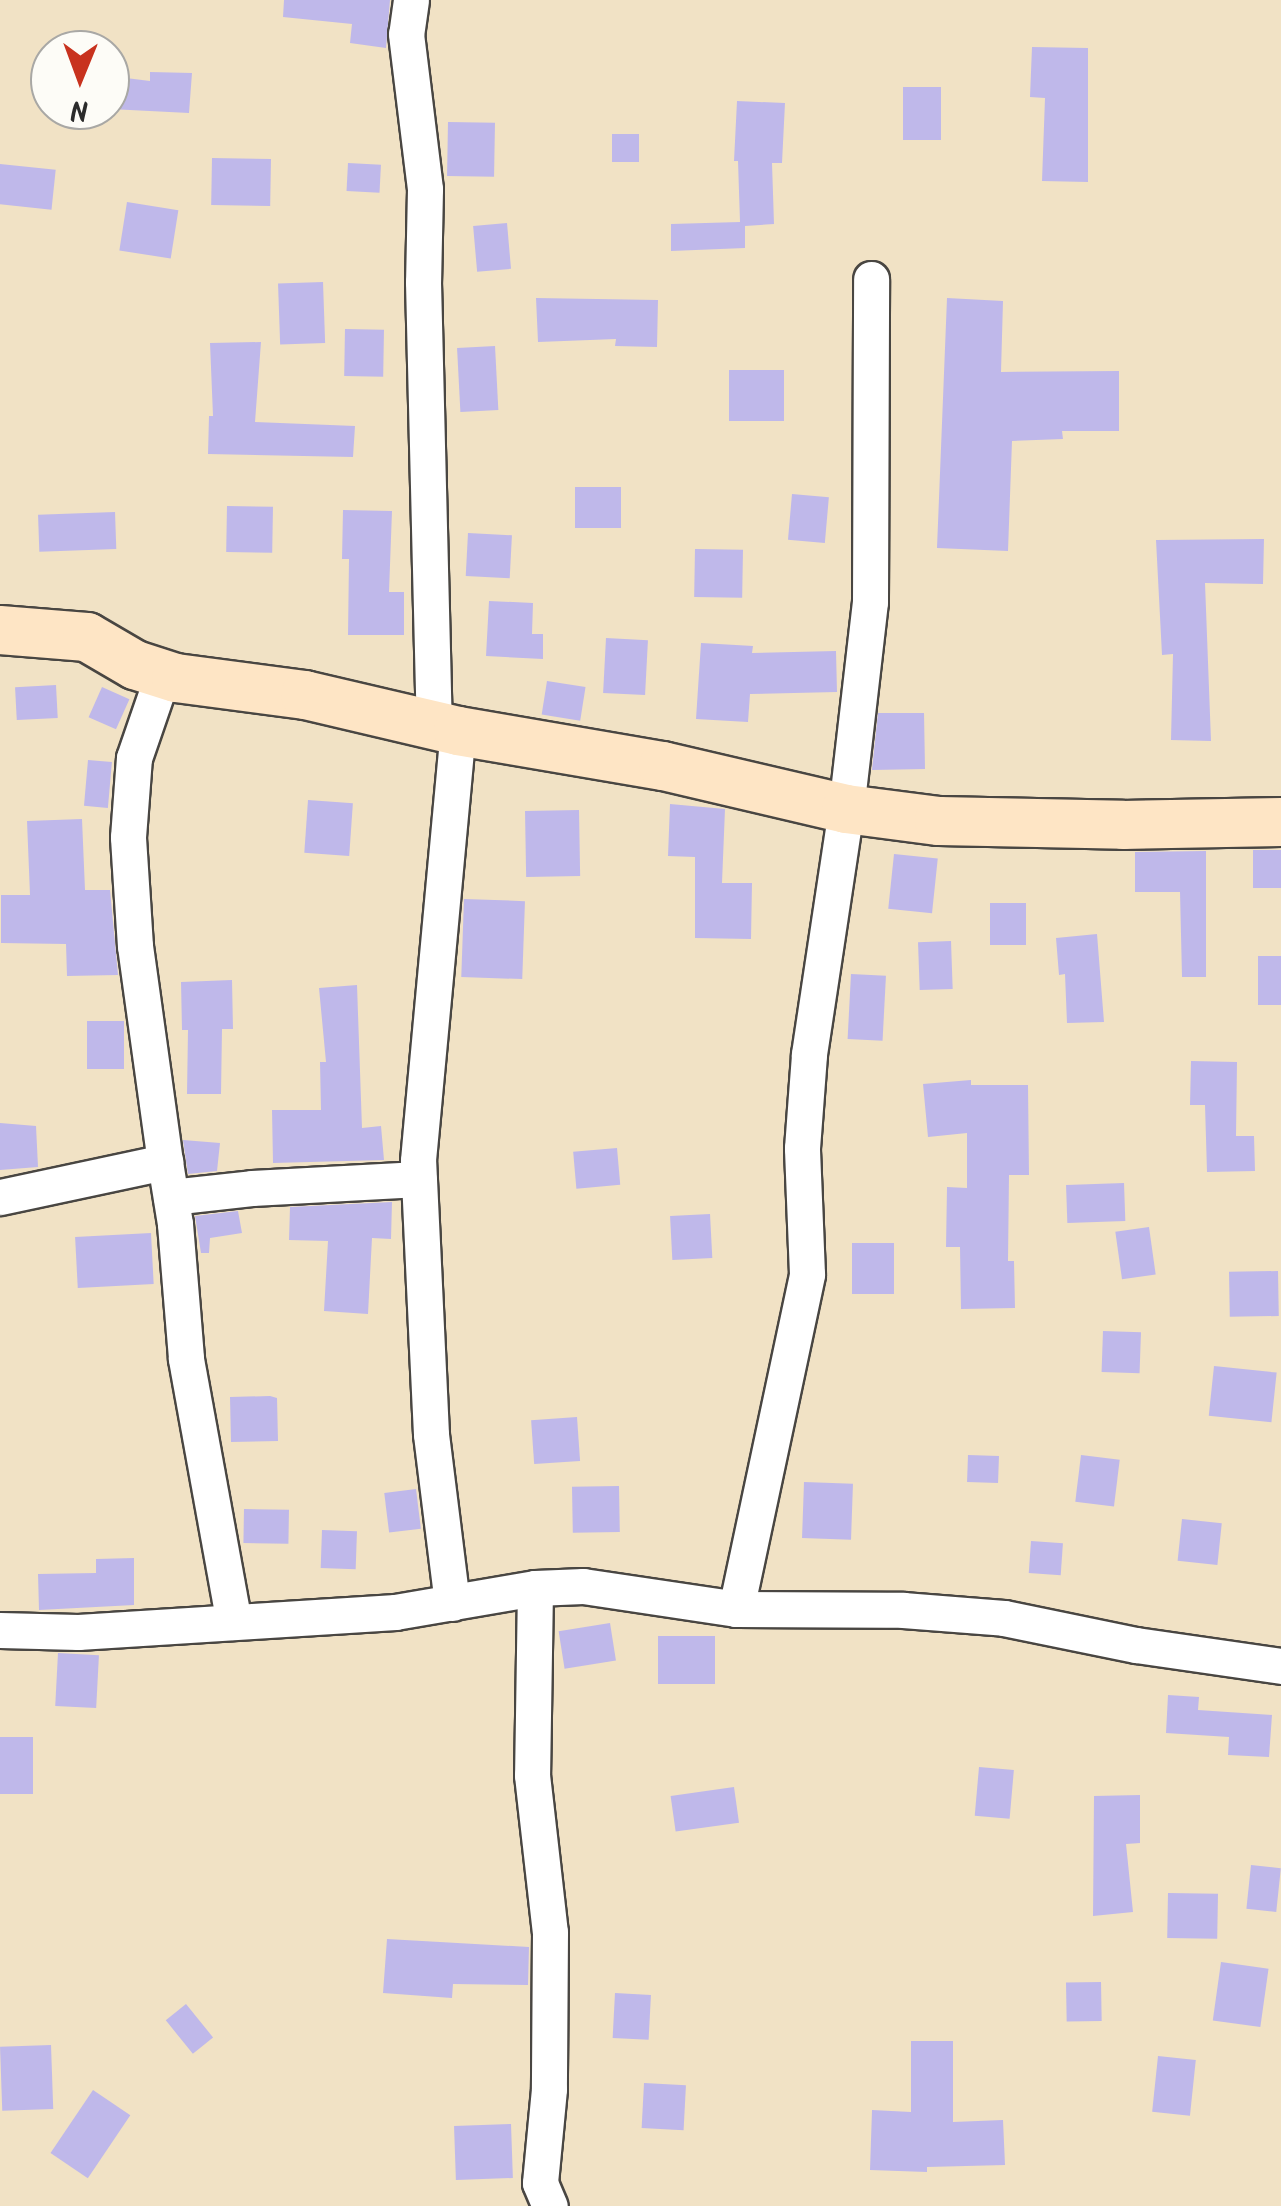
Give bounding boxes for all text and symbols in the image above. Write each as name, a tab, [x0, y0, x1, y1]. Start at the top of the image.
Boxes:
north arrow	[30, 30, 130, 130]
text: N	[70, 86, 89, 131]

